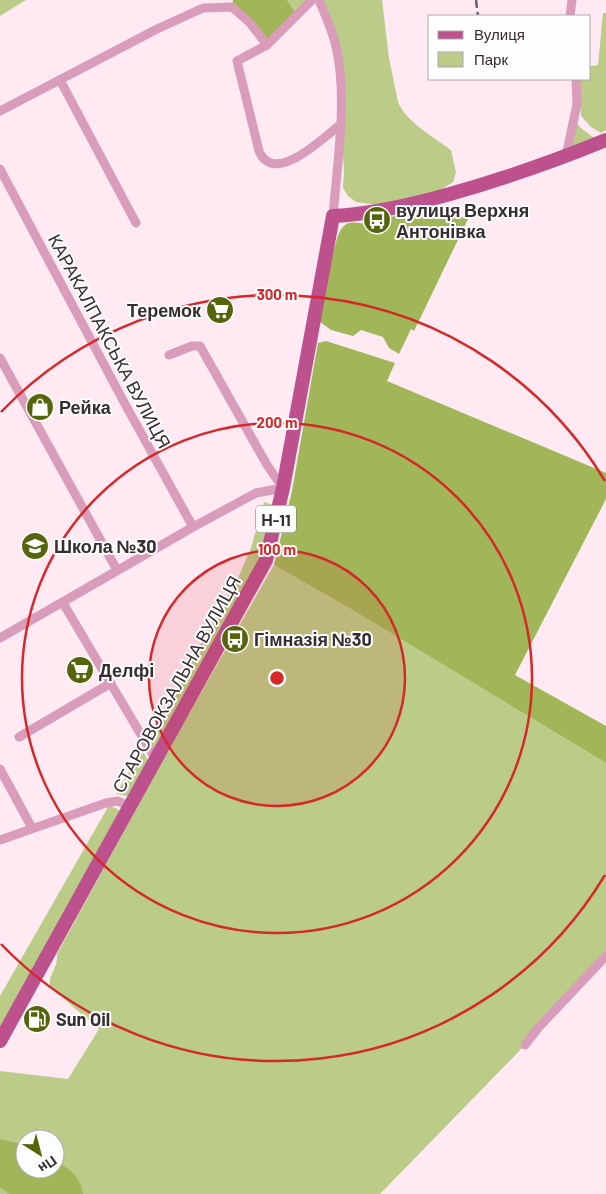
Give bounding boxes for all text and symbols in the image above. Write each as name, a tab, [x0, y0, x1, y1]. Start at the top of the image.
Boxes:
legend	[428, 15, 591, 80]
text: Вулиця	[474, 25, 525, 43]
text: Парк	[474, 50, 508, 68]
place label: вулиця Верхня Антонівка	[396, 199, 529, 242]
bus stop icon: вулиця Верхня Антонівка	[362, 205, 392, 235]
street label: КАРАКАЛПАКСЬКА ВУЛИЦЯ	[44, 230, 176, 452]
text: 300 m	[257, 285, 297, 303]
supermarket icon: Теремок	[205, 295, 235, 325]
place label: Теремок	[127, 299, 202, 321]
shop icon: Рейка	[25, 392, 55, 422]
place label: Рейка	[59, 396, 112, 418]
text: 200 m	[256, 413, 298, 431]
road number: Н-11	[256, 506, 296, 532]
school or university icon: Школа №30	[20, 531, 50, 561]
place label: Школа №30	[54, 535, 157, 557]
text: 100 m	[258, 540, 296, 558]
street label: СТАРОВОКЗАЛЬНА ВУЛИЦЯ	[107, 572, 245, 796]
bus stop icon: Гімназія №30	[220, 624, 250, 654]
place label: Гімназія №30	[254, 628, 372, 650]
supermarket icon: Делфі	[65, 655, 95, 685]
place label: Делфі	[99, 659, 154, 681]
centre of rings	[268, 669, 286, 687]
fuel station icon: Sun Oil	[22, 1004, 52, 1034]
place label: Sun Oil	[56, 1008, 110, 1030]
north arrow	[15, 1129, 65, 1179]
text: Пн	[35, 1153, 60, 1177]

